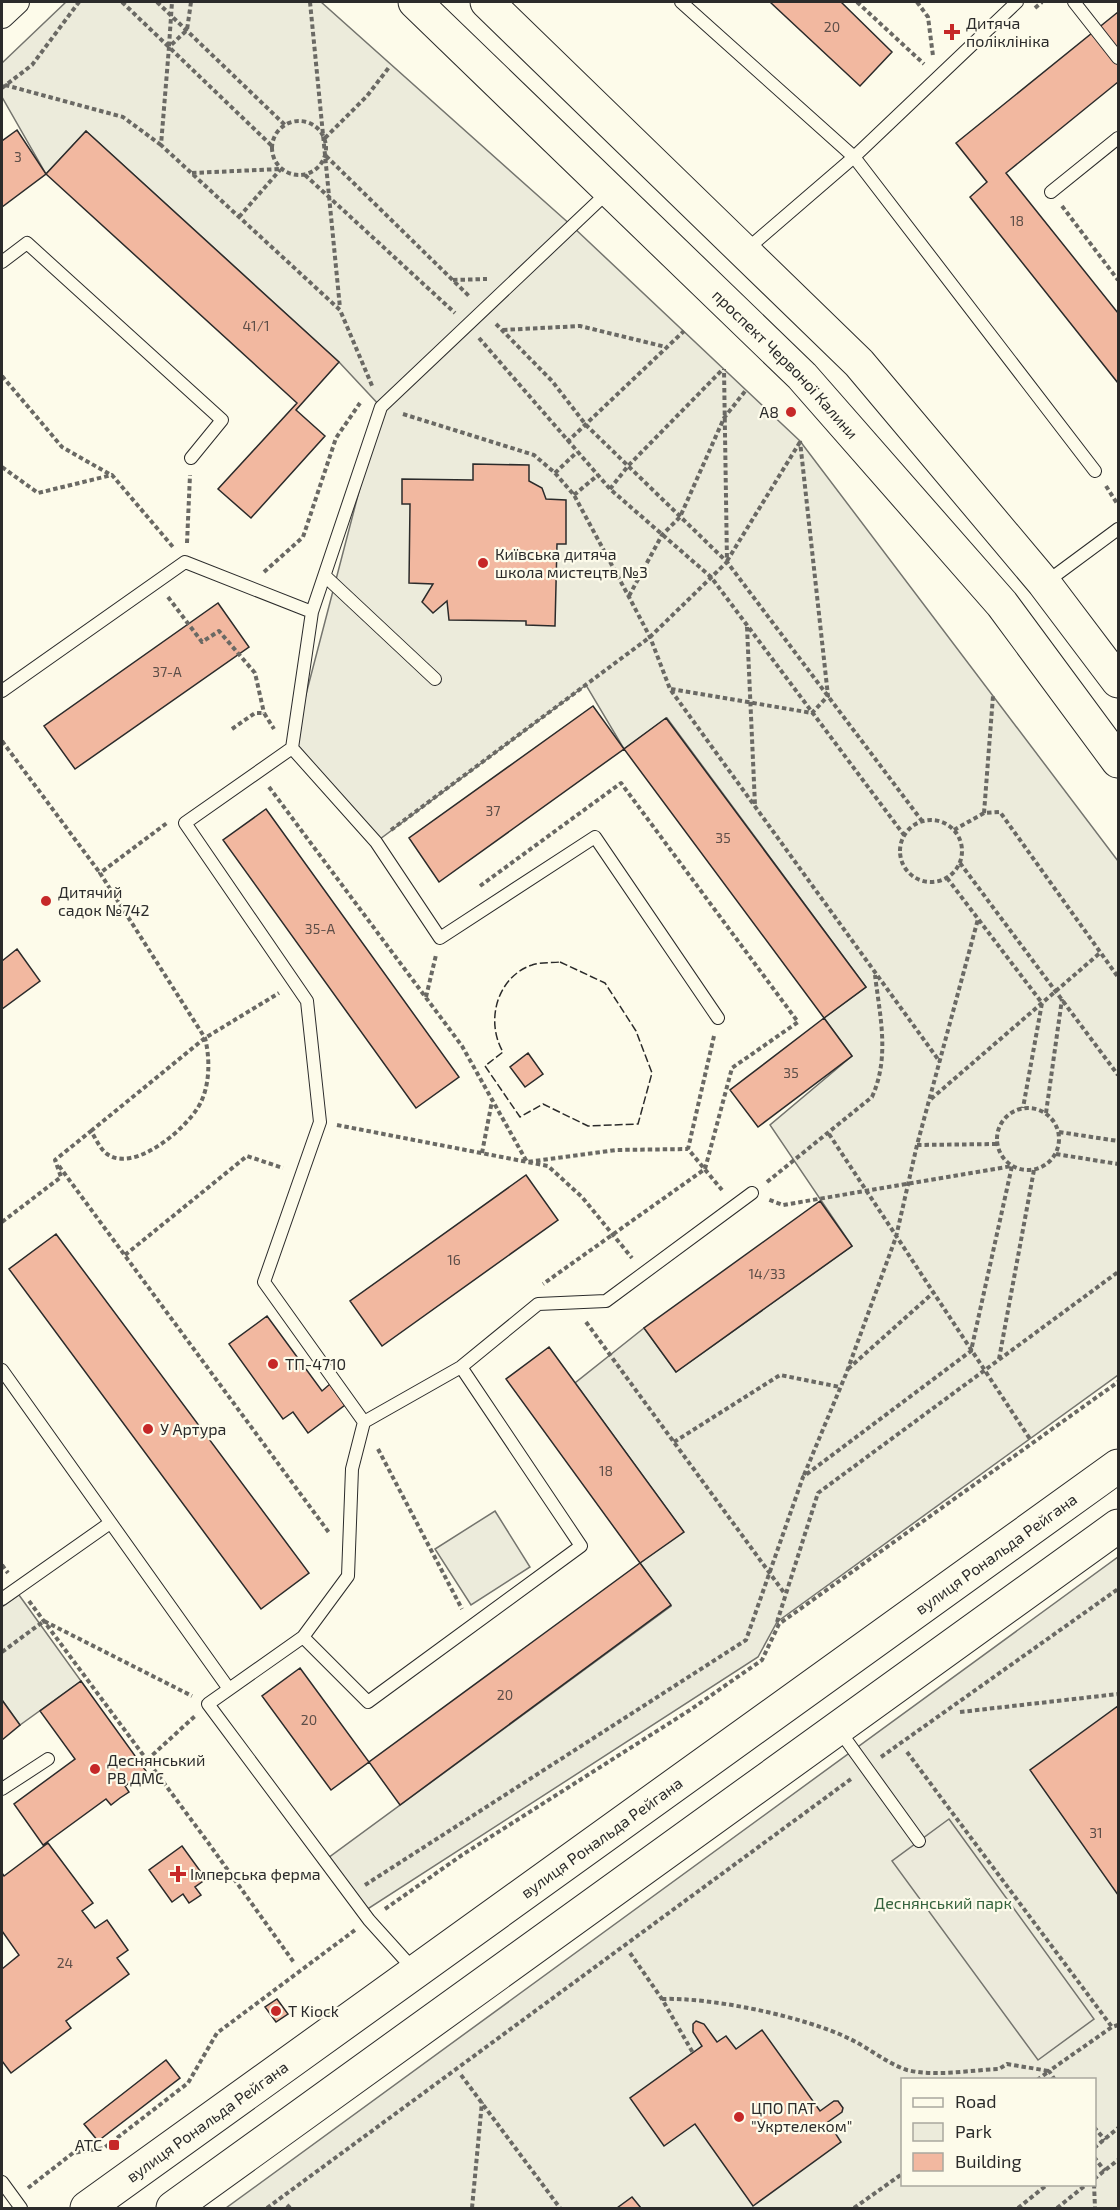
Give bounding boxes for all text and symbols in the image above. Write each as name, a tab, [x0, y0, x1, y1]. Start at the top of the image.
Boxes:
place label: Дитяча поліклініка	[966, 13, 1050, 50]
house number: 20	[824, 18, 840, 35]
marker: Дитяча поліклініка	[943, 23, 961, 41]
house number: 3	[14, 148, 22, 165]
house number: 18	[1010, 212, 1024, 229]
street label: проспект Червоної Калини	[709, 285, 862, 442]
house number: 41/1	[243, 317, 270, 334]
place label: А8	[759, 402, 779, 421]
marker: А8	[784, 405, 798, 419]
place label: Київська дитяча школа мистецтв №3	[495, 544, 648, 581]
marker: Київська дитяча школа мистецтв №3	[476, 556, 490, 570]
house number: 37-А	[152, 663, 182, 680]
house number: 37	[486, 802, 500, 819]
house number: 35	[715, 829, 731, 846]
place label: Дитячий садок №742	[58, 882, 149, 919]
marker: Дитячий садок №742	[39, 894, 53, 908]
house number: 35-А	[305, 920, 335, 937]
house number: 35	[783, 1064, 799, 1081]
house number: 16	[447, 1251, 461, 1268]
house number: 14/33	[749, 1265, 786, 1282]
place label: ТП-4710	[285, 1354, 346, 1373]
marker: ТП-4710	[266, 1357, 280, 1371]
place label: У Артура	[160, 1419, 226, 1439]
marker: У Артура	[141, 1422, 155, 1436]
house number: 18	[599, 1462, 613, 1479]
street label: вулиця Рональда Рейгана	[911, 1489, 1080, 1618]
house number: 20	[497, 1686, 513, 1703]
house number: 20	[301, 1711, 317, 1728]
place label: Деснянський РВ ДМС	[107, 1750, 205, 1787]
marker: Деснянський РВ ДМС	[88, 1762, 102, 1776]
street label: вулиця Рональда Рейгана	[517, 1773, 686, 1902]
house number: 31	[1089, 1824, 1103, 1841]
place label: Імперська ферма	[190, 1864, 321, 1883]
marker: Імперська ферма	[171, 1867, 185, 1881]
park label: Деснянський парк	[874, 1893, 1012, 1912]
house number: 24	[57, 1954, 73, 1971]
place label: T Kiock	[288, 2001, 339, 2020]
marker: T Kiock	[269, 2004, 283, 2018]
street label: вулиця Рональда Рейгана	[122, 2057, 291, 2186]
legend	[901, 2078, 1096, 2186]
text: Road	[955, 2090, 996, 2112]
place label: ЦПО ПАТ "Укртелеком"	[751, 2098, 852, 2135]
marker: ЦПО ПАТ "Укртелеком"	[732, 2110, 746, 2124]
text: Park	[955, 2120, 992, 2142]
place label: АТС	[75, 2135, 102, 2154]
marker: АТС	[107, 2138, 121, 2152]
text: Building	[955, 2150, 1022, 2172]

